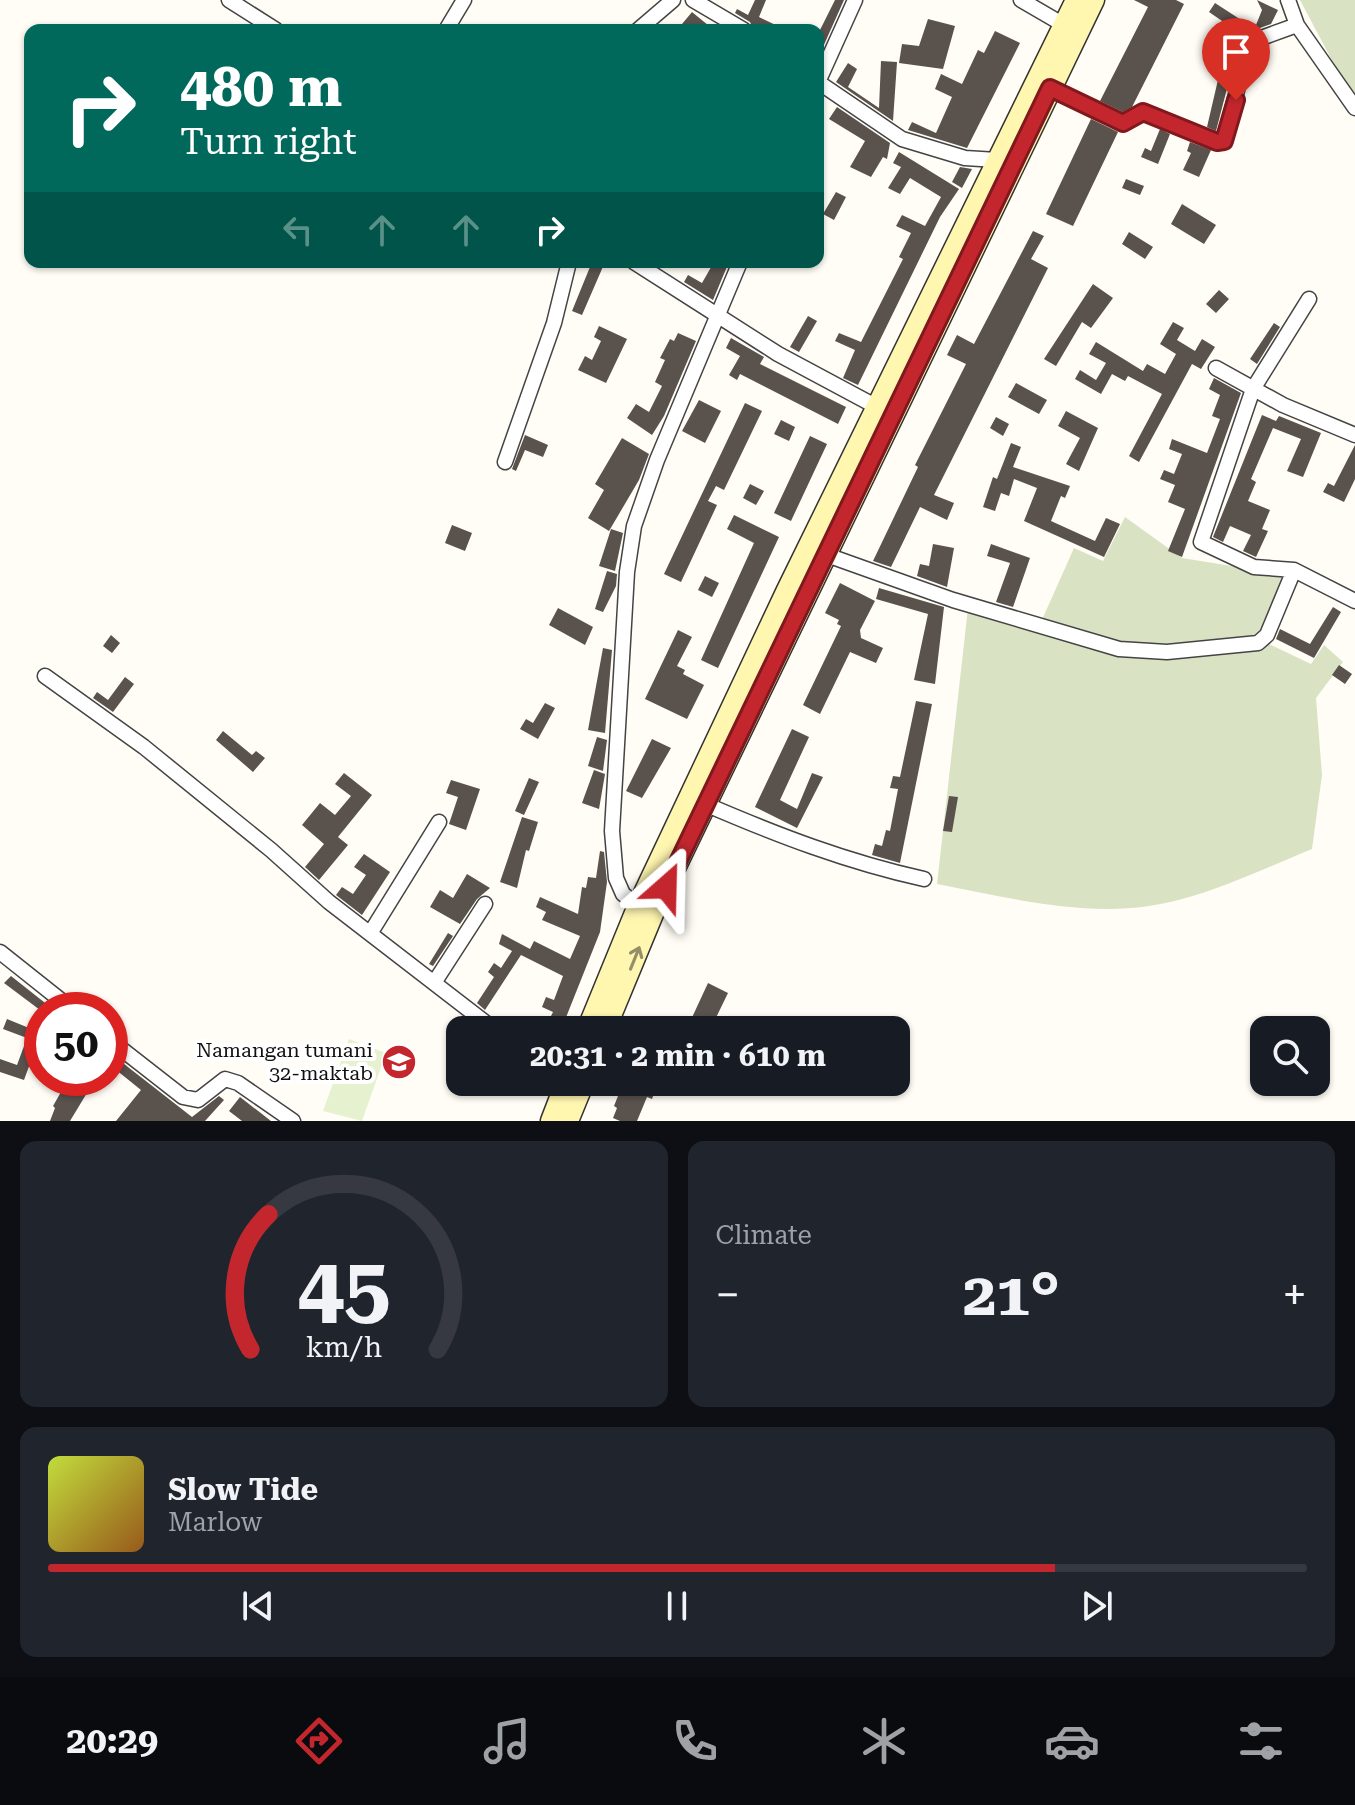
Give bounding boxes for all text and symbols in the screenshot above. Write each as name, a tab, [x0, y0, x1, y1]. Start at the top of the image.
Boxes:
pin	[1202, 18, 1270, 100]
icon: arrive	[1214, 30, 1258, 74]
text: 480 m	[180, 54, 342, 120]
icon: right	[48, 56, 152, 160]
text: Turn right	[180, 121, 357, 163]
icon: left	[276, 208, 320, 252]
icon: ahead	[360, 208, 404, 252]
icon: ahead	[444, 208, 488, 252]
icon: right	[528, 208, 572, 252]
position arrow	[624, 845, 708, 929]
one-way arrow	[628, 946, 643, 971]
speed limit sign: 50	[24, 992, 128, 1096]
map controls	[1250, 1016, 1330, 1096]
button: search	[1250, 1016, 1330, 1096]
place label: Namangan tumani 32-maktab	[196, 1038, 373, 1085]
text: 20:31 · 2 min · 610 m	[530, 1038, 826, 1073]
school or university icon: Namangan tumani 32-maktab	[380, 1043, 418, 1081]
text: Climate	[716, 1220, 812, 1250]
text: 45	[297, 1239, 390, 1336]
text: 21°	[963, 1259, 1060, 1330]
text: −	[716, 1269, 740, 1321]
text: +	[1282, 1269, 1307, 1321]
text: km/h	[305, 1330, 382, 1364]
text: Slow Tide	[168, 1472, 318, 1507]
text: Marlow	[168, 1507, 262, 1537]
icon: previous	[236, 1584, 280, 1628]
icon: pause	[655, 1584, 699, 1628]
icon: next	[1075, 1584, 1119, 1628]
icon: directions	[291, 1713, 347, 1769]
icon: music	[479, 1713, 535, 1769]
icon: phone	[667, 1713, 723, 1769]
icon: climate	[856, 1713, 912, 1769]
icon: car	[1044, 1713, 1100, 1769]
icon: filters	[1233, 1713, 1289, 1769]
text: 20:29	[66, 1720, 158, 1762]

